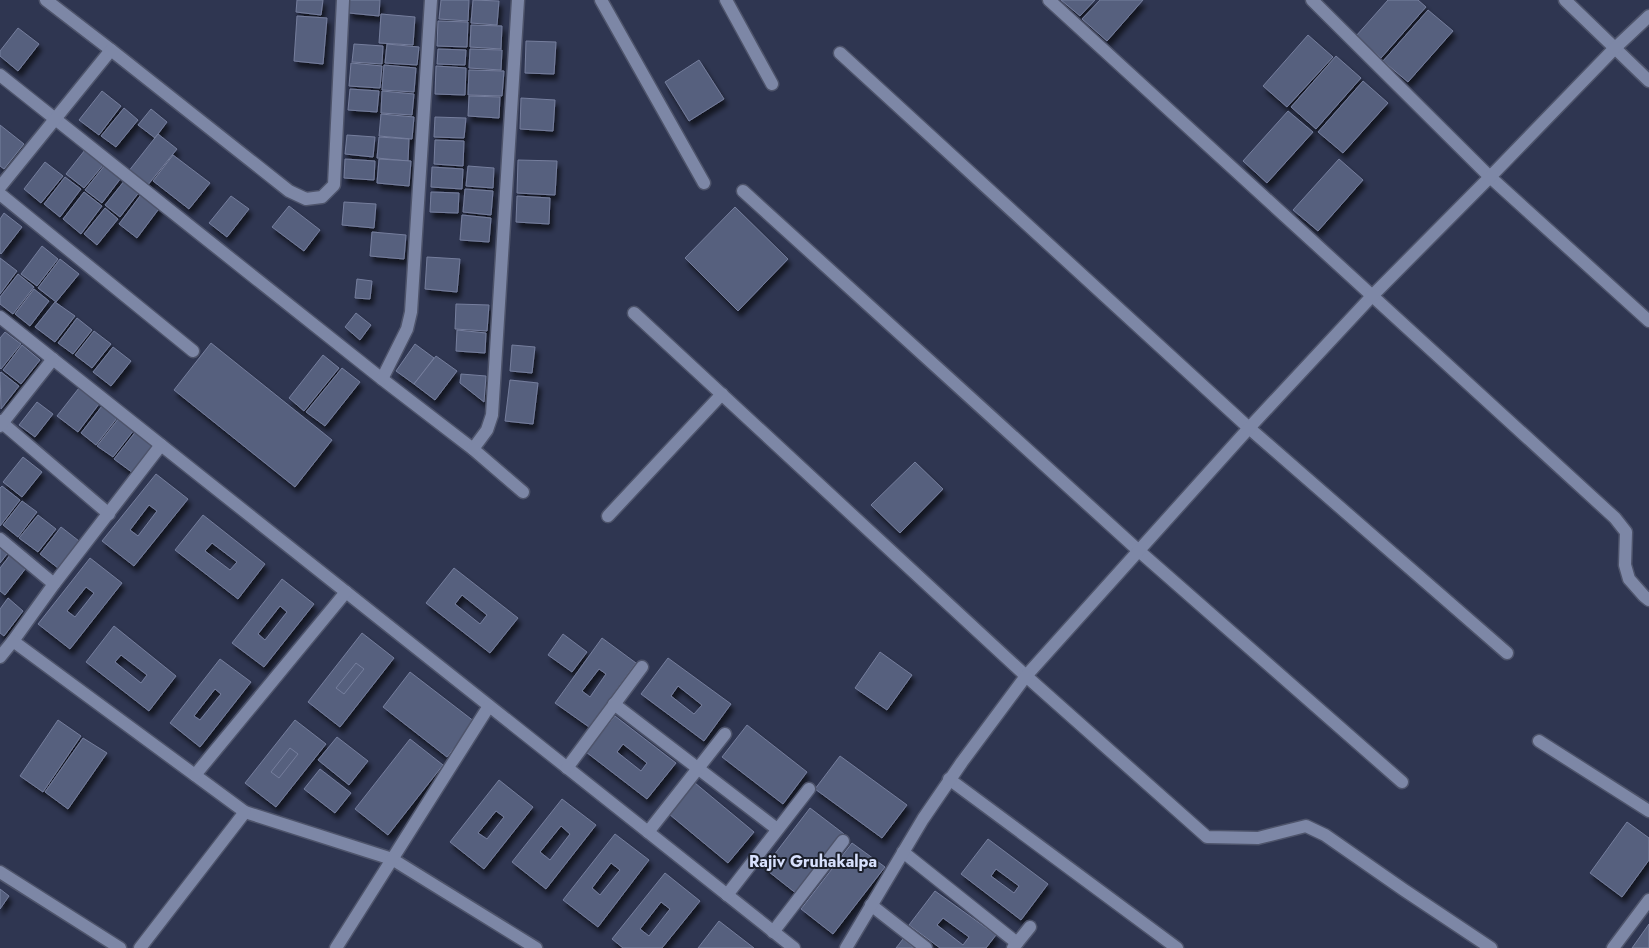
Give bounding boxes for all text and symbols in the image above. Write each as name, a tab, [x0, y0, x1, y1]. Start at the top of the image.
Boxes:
district label: Rajiv Gruhakalpa	[749, 850, 877, 873]

